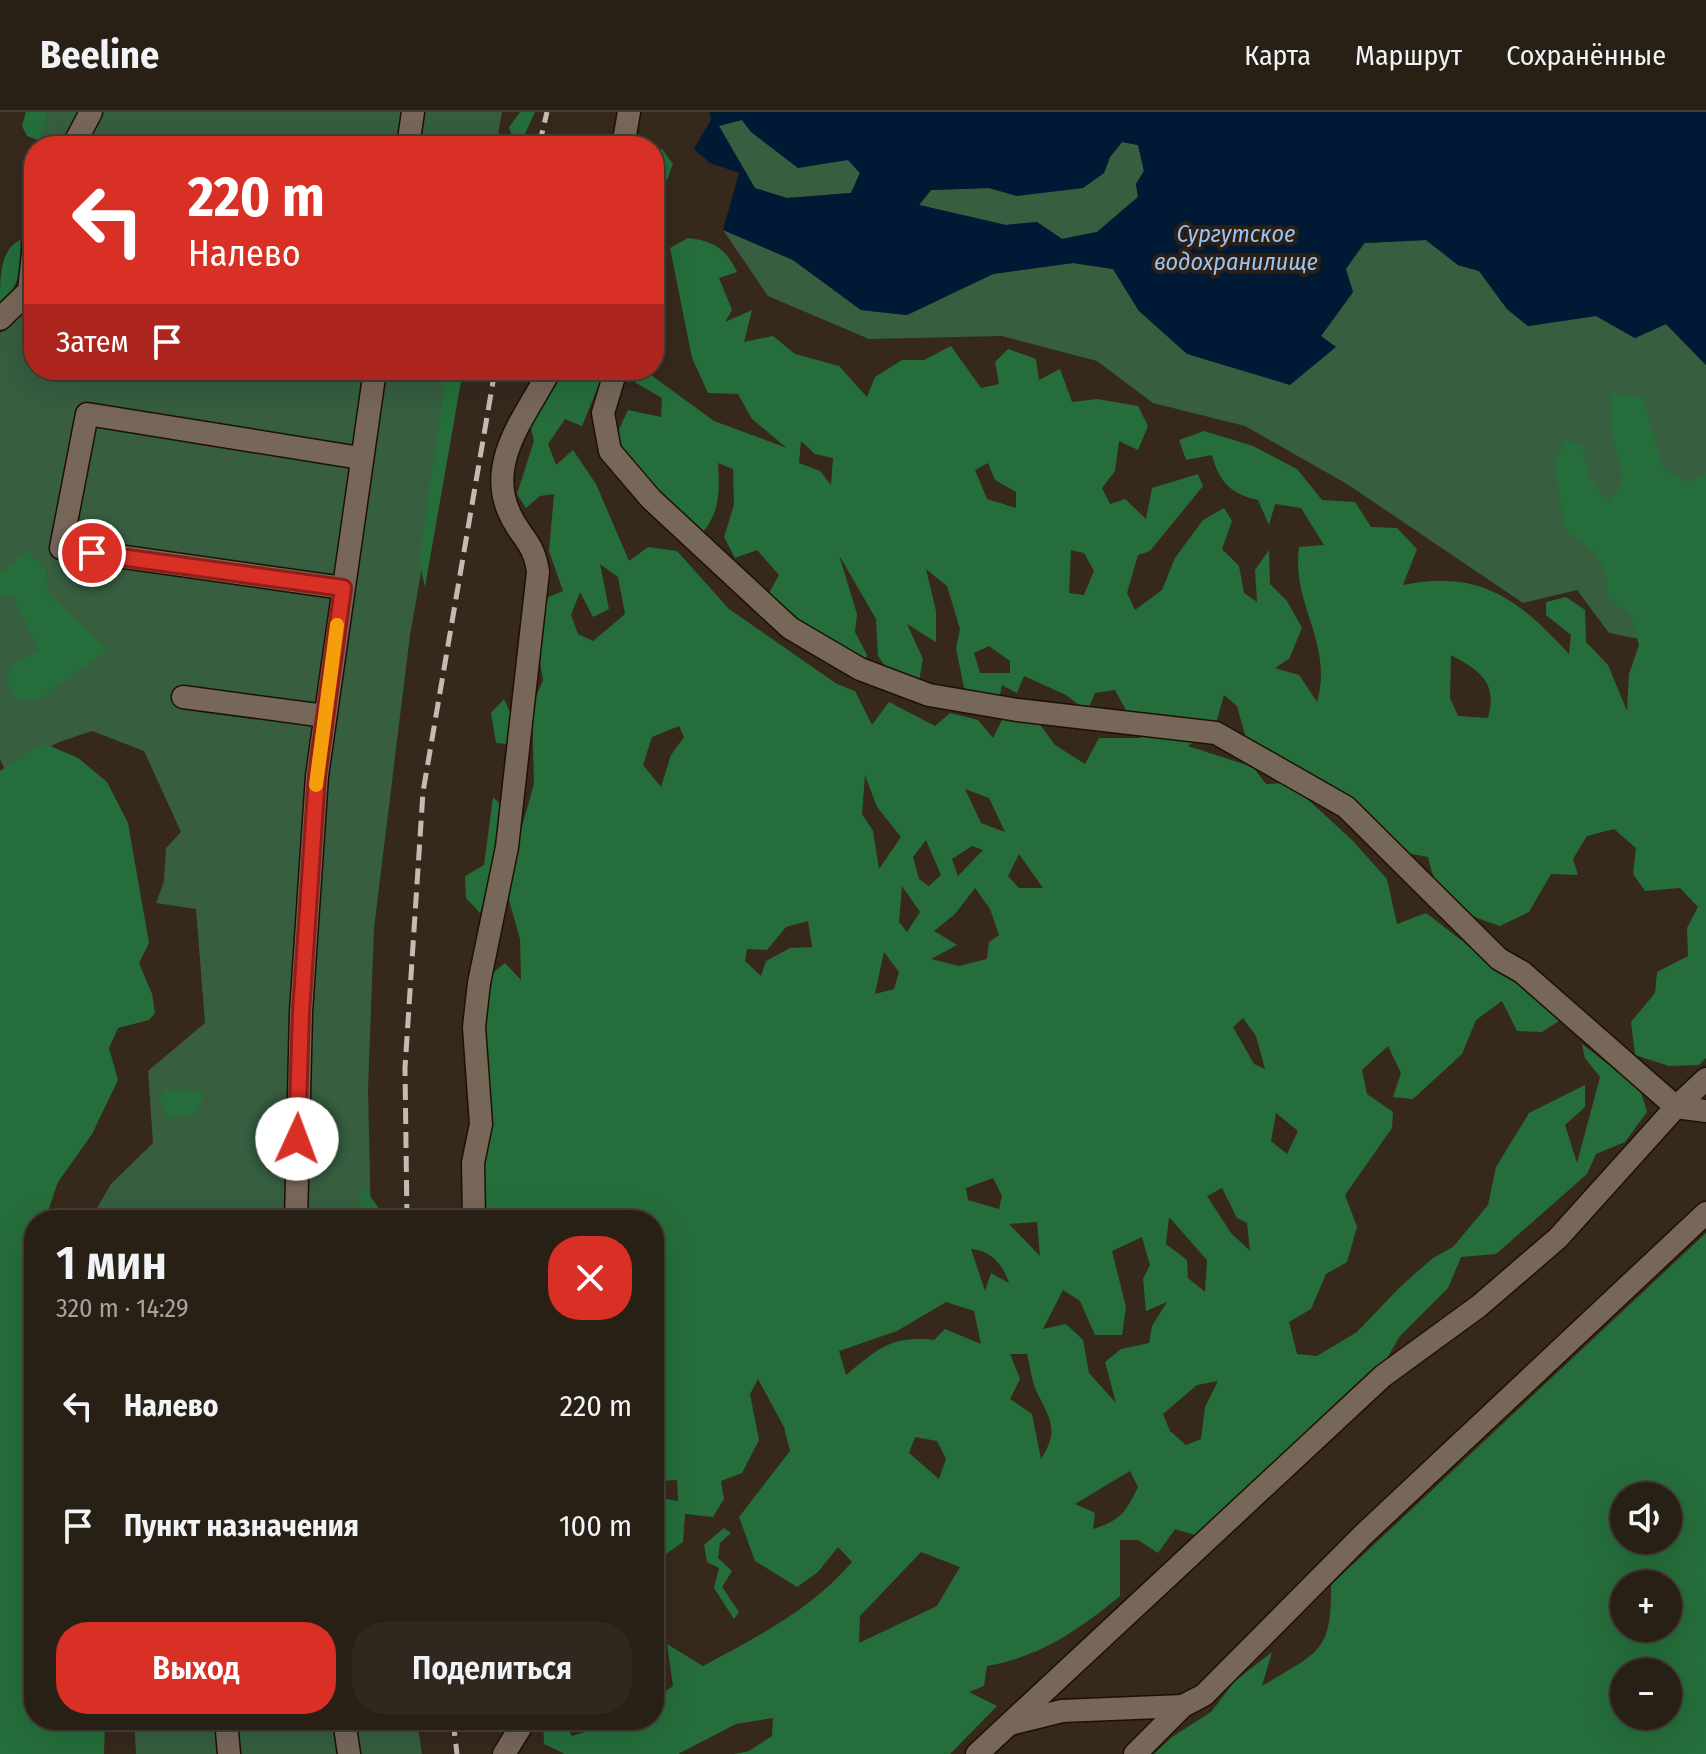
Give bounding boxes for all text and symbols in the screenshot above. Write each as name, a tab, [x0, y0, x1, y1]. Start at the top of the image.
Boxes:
text: Beeline	[40, 32, 159, 78]
text: Карта	[1244, 39, 1311, 72]
text: Маршрут	[1355, 39, 1462, 72]
text: Сохранённые	[1506, 39, 1666, 72]
text: 220 m	[188, 164, 325, 231]
icon: left	[56, 168, 160, 272]
water label: Сургутское водохранилище	[1154, 220, 1318, 276]
text: Налево	[188, 232, 301, 276]
icon: arrive	[145, 320, 189, 364]
text: Затем	[56, 324, 129, 360]
pin	[58, 519, 126, 587]
icon: arrive	[70, 531, 114, 575]
position arrow	[255, 1097, 339, 1181]
text: 1 мин	[56, 1234, 167, 1292]
button: close	[548, 1236, 632, 1320]
text: 320 m · 14:29	[56, 1293, 189, 1324]
icon: left	[56, 1384, 100, 1428]
text: Налево	[124, 1388, 219, 1424]
text: 220 m	[560, 1388, 632, 1424]
map controls	[1610, 1482, 1682, 1730]
button: sound	[1610, 1482, 1682, 1554]
icon: arrive	[56, 1504, 100, 1548]
text: Пункт назначения	[124, 1508, 359, 1544]
text: 100 m	[559, 1508, 632, 1544]
button: +	[1610, 1570, 1682, 1642]
button: Выход	[56, 1622, 336, 1714]
button: Поделиться	[352, 1622, 632, 1714]
button: −	[1610, 1658, 1682, 1730]

